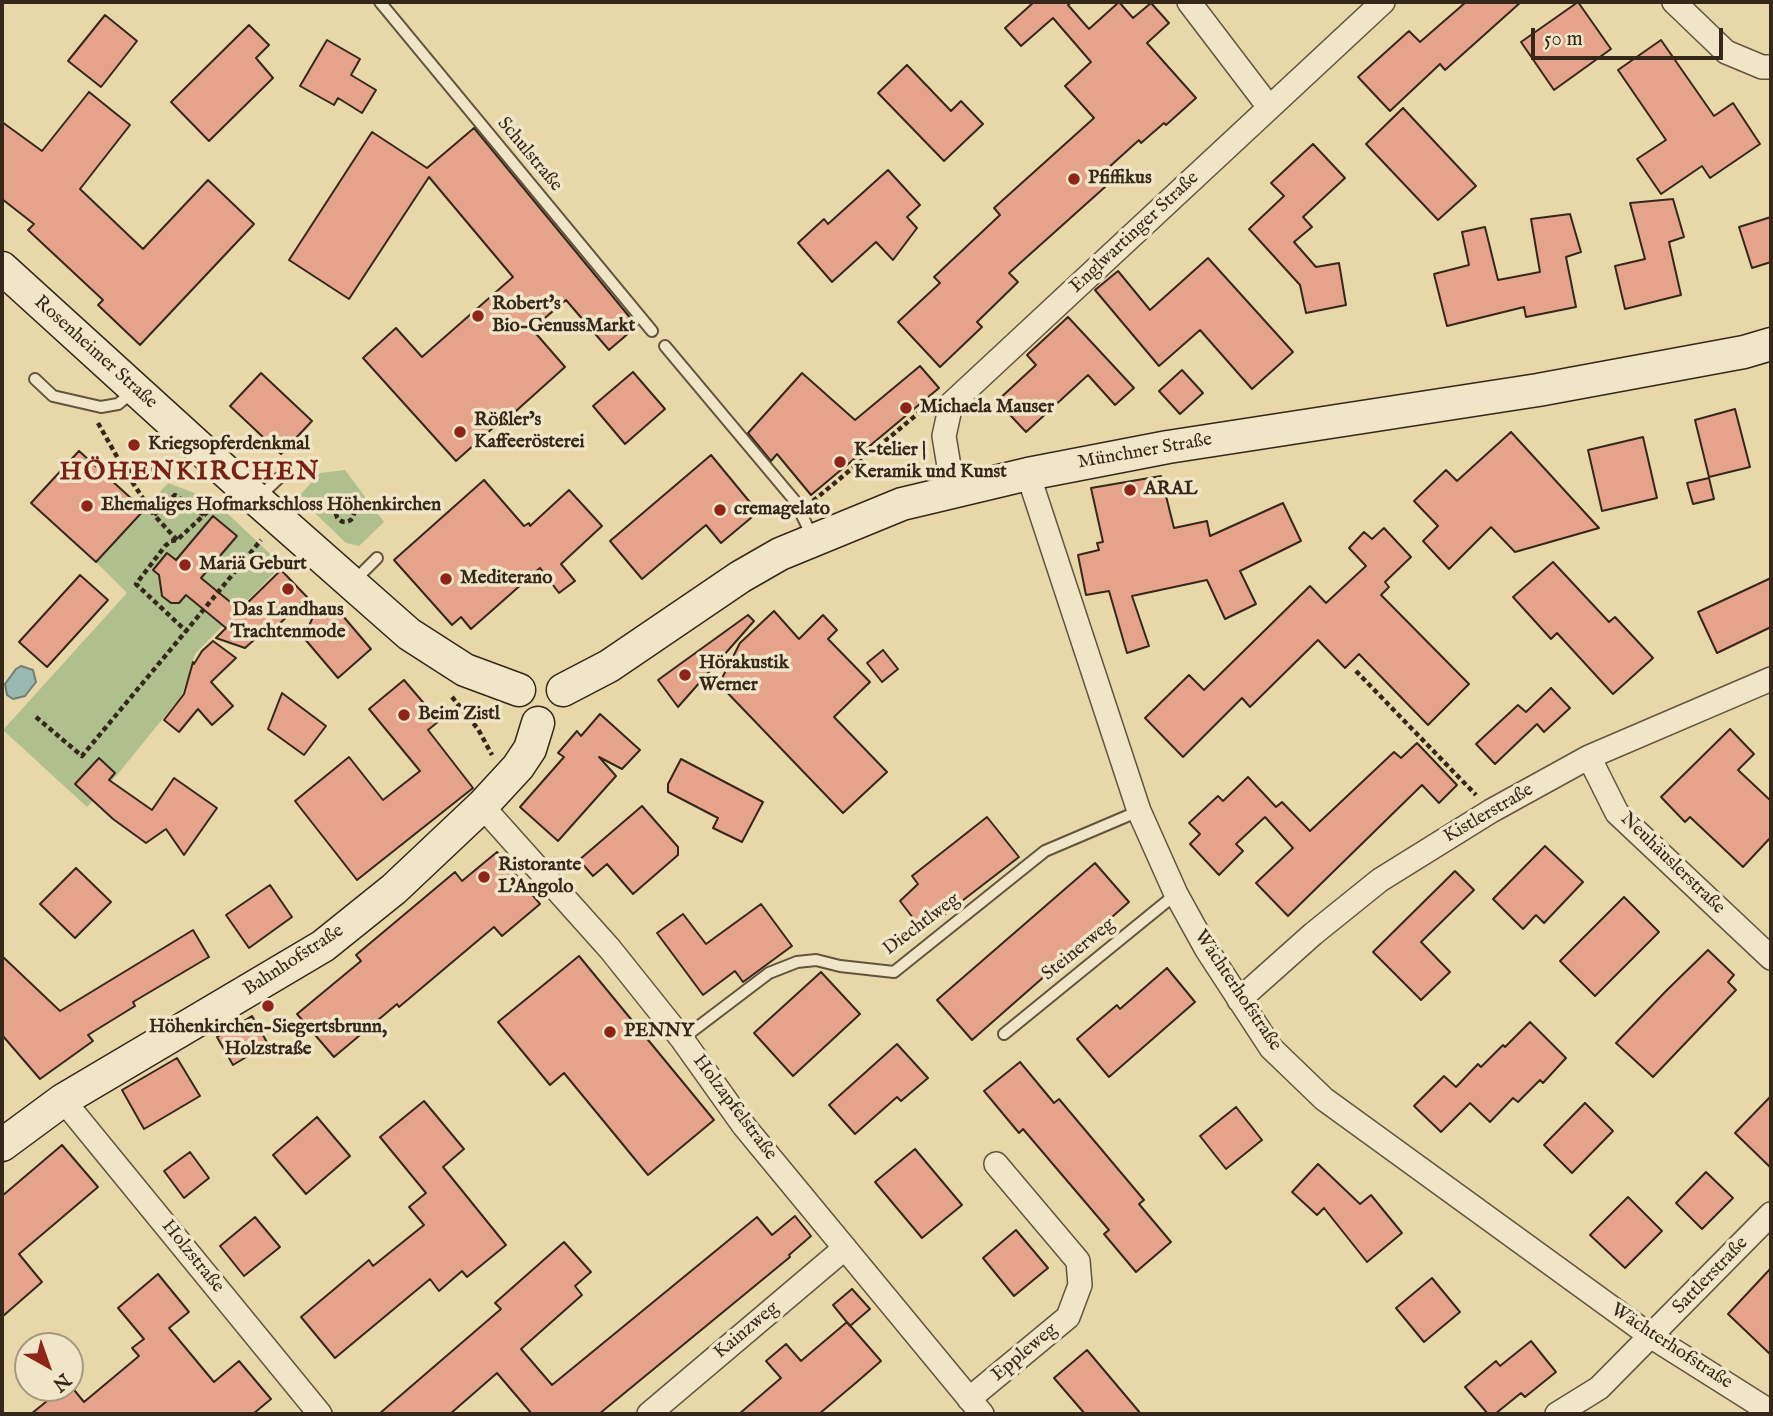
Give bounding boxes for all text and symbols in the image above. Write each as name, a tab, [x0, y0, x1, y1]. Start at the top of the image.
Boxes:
scale bar	[1535, 14, 1728, 58]
text: 50 m	[1544, 26, 1583, 53]
street label: Schulstraße	[491, 113, 567, 197]
street label: Englwartinger Straße	[1066, 167, 1204, 299]
place label: Pfiffikus	[1088, 168, 1152, 190]
marker: Pfiffikus	[1066, 171, 1082, 187]
street label: Rosenheimer Straße	[29, 292, 161, 414]
place label: Robert's Bio-GenussMarkt	[492, 294, 635, 338]
marker: Robert's Bio-GenussMarkt	[470, 308, 486, 324]
place label: Michaela Mauser	[920, 397, 1054, 419]
marker: Michaela Mauser	[898, 400, 914, 416]
place label: Rößler’s Kaffeerösterei	[474, 410, 585, 454]
marker: Rößler’s Kaffeerösterei	[452, 424, 468, 440]
street label: Münchner Straße	[1076, 429, 1214, 475]
place label: Kriegsopferdenkmal	[148, 434, 310, 456]
marker: Kriegsopferdenkmal	[126, 437, 142, 453]
place label: K-telier | Keramik und Kunst	[854, 440, 1007, 484]
marker: K-telier | Keramik und Kunst	[832, 454, 848, 470]
district label: HÖHENKIRCHEN	[61, 458, 319, 490]
place label: ARAL	[1144, 479, 1198, 501]
marker: ARAL	[1122, 482, 1138, 498]
place label: Ehemaliges Hofmarkschloss Höhenkirchen	[101, 495, 441, 517]
marker: Ehemaliges Hofmarkschloss Höhenkirchen	[79, 498, 95, 514]
place label: cremagelato	[734, 499, 830, 521]
marker: cremagelato	[712, 502, 728, 518]
place label: Mariä Geburt	[199, 554, 307, 576]
marker: Mariä Geburt	[177, 557, 193, 573]
place label: Mediterano	[460, 568, 552, 590]
marker: Mediterano	[438, 571, 454, 587]
marker: Das Landhaus Trachtenmode	[280, 581, 296, 597]
place label: Das Landhaus Trachtenmode	[231, 600, 345, 644]
place label: Hörakustik Werner	[699, 653, 789, 697]
marker: Hörakustik Werner	[677, 667, 693, 683]
place label: Beim Zistl	[418, 704, 500, 726]
marker: Beim Zistl	[396, 707, 412, 723]
street label: Kistlerstraße	[1440, 779, 1538, 849]
street label: Neuhäuslerstraße	[1615, 808, 1729, 920]
place label: Ristorante L'Angolo	[498, 855, 581, 899]
marker: Ristorante L'Angolo	[476, 869, 492, 885]
street label: Diechtlweg	[879, 889, 965, 961]
street label: Steinerweg	[1038, 914, 1120, 986]
street label: Bahnhofstraße	[240, 920, 348, 1002]
street label: Wächterhofstraße	[1188, 926, 1286, 1056]
marker: Höhenkirchen-Siegertsbrunn, Holzstraße	[260, 998, 276, 1014]
place label: Höhenkirchen-Siegertsbrunn, Holzstraße	[149, 1017, 387, 1061]
place label: PENNY	[624, 1021, 694, 1043]
marker: PENNY	[602, 1024, 618, 1040]
street label: Holzapfelstraße	[687, 1051, 781, 1165]
street label: Holzstraße	[156, 1216, 228, 1298]
street label: Sattlerstraße	[1669, 1233, 1753, 1319]
street label: Kainzweg	[710, 1297, 784, 1365]
street label: Wächterhofstraße	[1606, 1299, 1736, 1395]
street label: Eppleweg	[987, 1319, 1063, 1387]
north arrow	[14, 1332, 84, 1402]
text: N	[47, 1367, 75, 1396]

